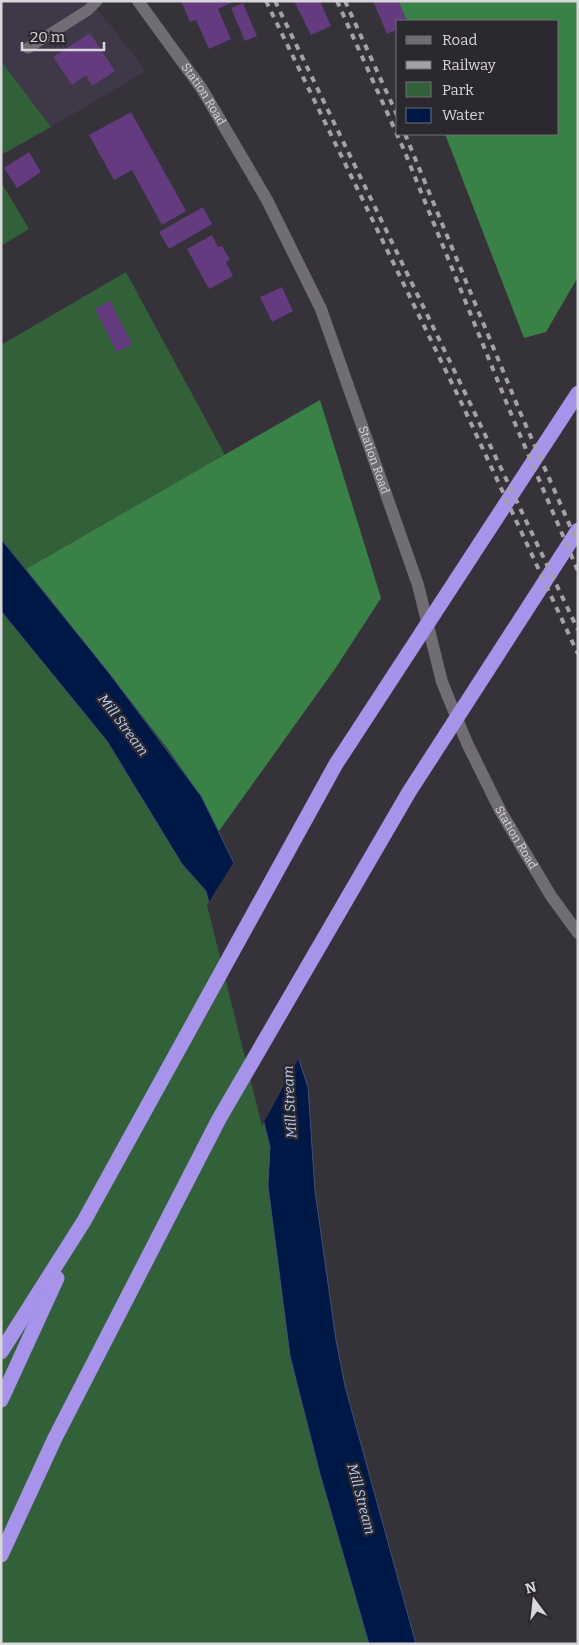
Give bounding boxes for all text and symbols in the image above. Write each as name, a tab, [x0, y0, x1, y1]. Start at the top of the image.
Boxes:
scale bar	[22, 20, 105, 52]
legend	[396, 20, 559, 135]
text: 20 m	[30, 28, 66, 46]
text: Road	[442, 31, 477, 49]
text: Railway	[442, 56, 496, 74]
street label: Station Road	[179, 60, 229, 128]
text: Park	[442, 81, 474, 99]
text: Water	[442, 106, 485, 124]
street label: Station Road	[356, 424, 392, 496]
water label: Mill Stream	[94, 691, 152, 759]
street label: Station Road	[492, 804, 540, 872]
water label: Mill Stream	[280, 1065, 300, 1139]
water label: Mill Stream	[343, 1462, 379, 1536]
north arrow	[509, 1575, 559, 1625]
text: N	[523, 1578, 538, 1598]

